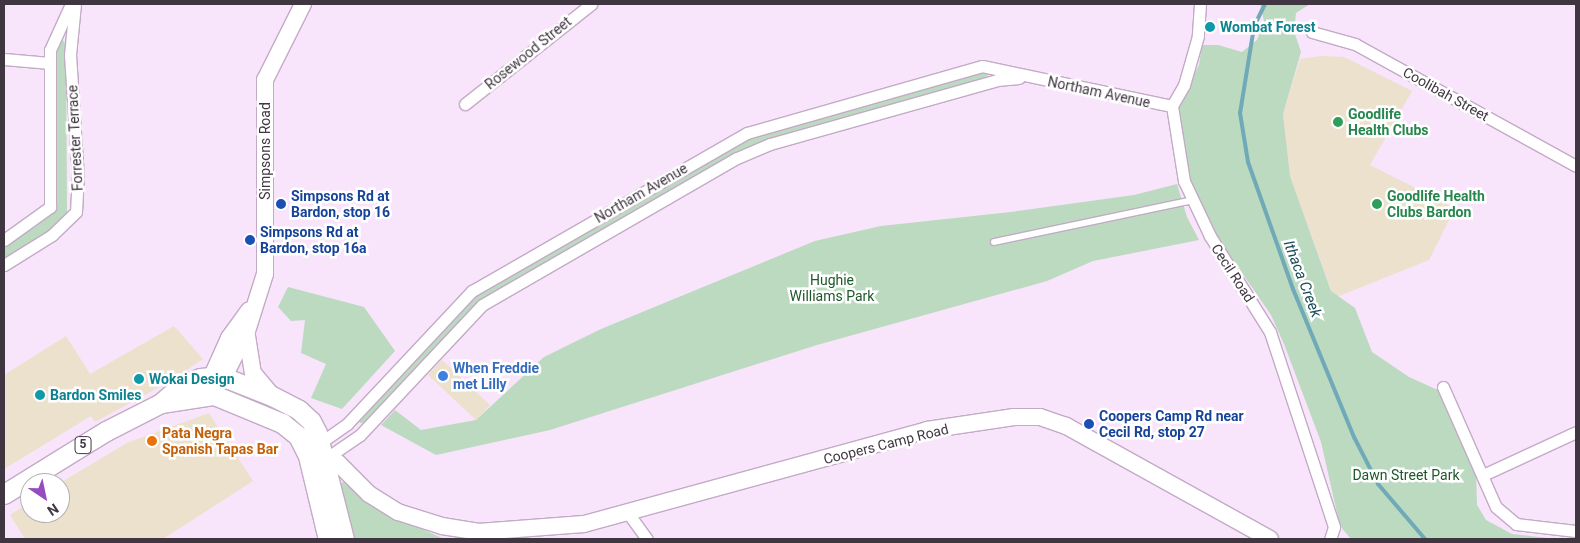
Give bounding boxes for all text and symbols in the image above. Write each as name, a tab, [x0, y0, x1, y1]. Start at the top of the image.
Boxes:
street label: Rosewood Street	[482, 13, 574, 93]
place label: Wombat Forest	[1220, 19, 1316, 35]
marker: Wombat Forest	[1204, 21, 1216, 33]
street label: Coolibah Street	[1400, 64, 1492, 124]
street label: Northam Avenue	[1046, 73, 1152, 111]
street label: Forrester Terrace	[64, 84, 86, 192]
street label: Simpsons Road	[257, 102, 273, 200]
place label: Goodlife Health Clubs	[1348, 106, 1428, 138]
marker: Goodlife Health Clubs	[1332, 116, 1344, 128]
street label: Northam Avenue	[592, 160, 690, 226]
place label: Simpsons Rd at Bardon, stop 16	[291, 188, 390, 220]
place label: Goodlife Health Clubs Bardon	[1387, 188, 1485, 220]
marker: Simpsons Rd at Bardon, stop 16	[275, 198, 287, 210]
marker: Goodlife Health Clubs Bardon	[1371, 198, 1383, 210]
place label: Simpsons Rd at Bardon, stop 16a	[260, 224, 367, 256]
marker: Simpsons Rd at Bardon, stop 16a	[244, 234, 256, 246]
water label: Ithaca Creek	[1279, 238, 1325, 320]
street label: Cecil Road	[1208, 241, 1258, 305]
park label: Hughie Williams Park	[790, 272, 874, 304]
place label: When Freddie met Lilly	[453, 360, 539, 392]
marker: When Freddie met Lilly	[437, 370, 449, 382]
place label: Wokai Design	[149, 371, 234, 387]
marker: Wokai Design	[133, 373, 145, 385]
place label: Bardon Smiles	[50, 387, 141, 403]
marker: Bardon Smiles	[34, 389, 46, 401]
place label: Coopers Camp Rd near Cecil Rd, stop 27	[1099, 408, 1244, 441]
marker: Coopers Camp Rd near Cecil Rd, stop 27	[1083, 418, 1095, 430]
street label: Coopers Camp Road	[822, 420, 950, 468]
place label: Pata Negra Spanish Tapas Bar	[162, 425, 279, 458]
marker: Pata Negra Spanish Tapas Bar	[146, 435, 158, 447]
road number: 5	[74, 436, 92, 454]
park label: Dawn Street Park	[1352, 467, 1460, 483]
north arrow	[20, 473, 70, 523]
text: N	[44, 500, 61, 519]

